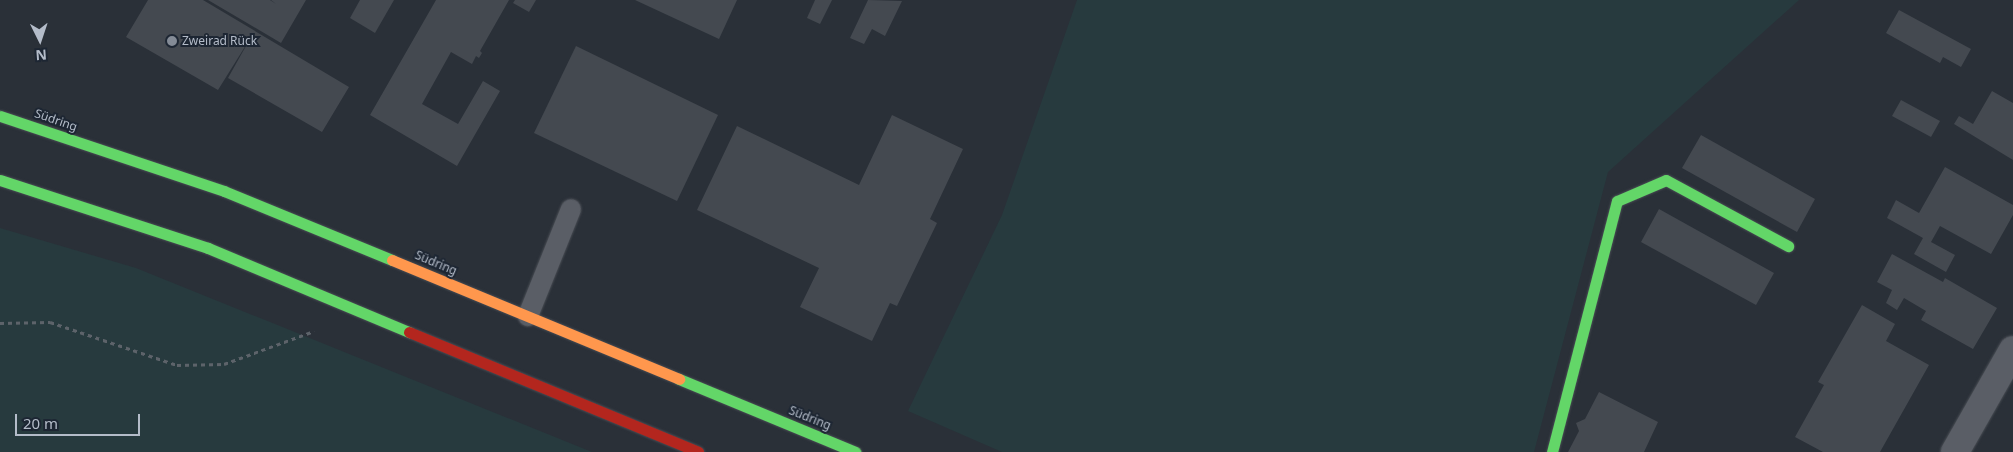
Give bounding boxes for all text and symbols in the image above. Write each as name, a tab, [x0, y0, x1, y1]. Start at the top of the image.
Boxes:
north arrow	[15, 15, 65, 65]
place label: Zweirad Rück	[182, 34, 257, 48]
marker: Zweirad Rück	[166, 35, 178, 47]
text: N	[35, 46, 47, 65]
street label: Südring	[33, 106, 79, 134]
street label: Südring	[413, 248, 459, 278]
street label: Südring	[787, 403, 833, 433]
scale bar	[18, 404, 142, 436]
text: 20 m	[23, 413, 58, 433]

